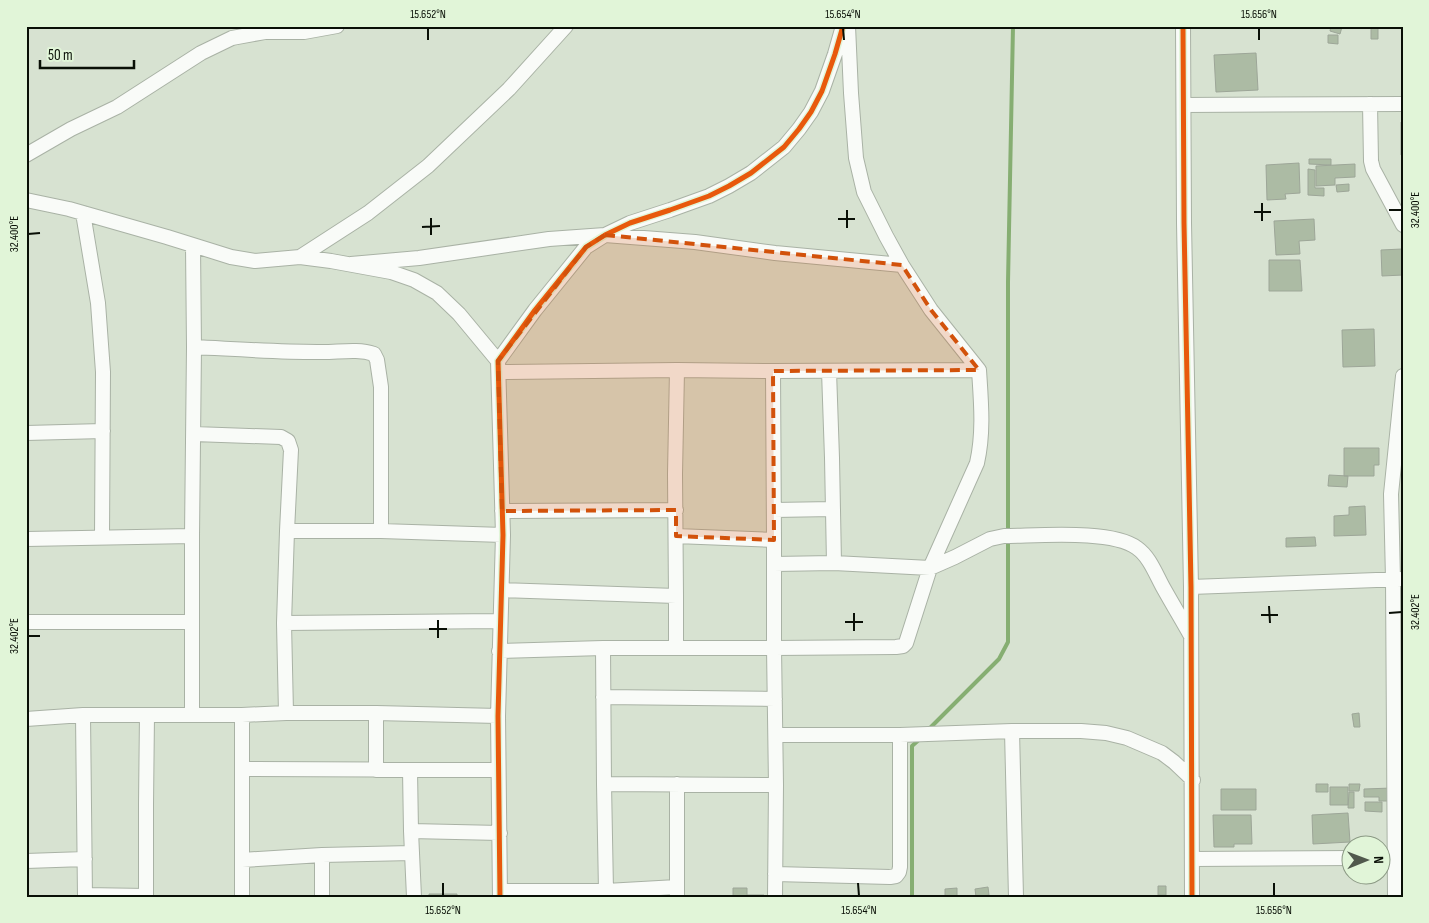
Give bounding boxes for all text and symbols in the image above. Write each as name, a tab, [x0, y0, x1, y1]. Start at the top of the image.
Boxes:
text: 15.652°N	[410, 7, 446, 22]
text: 15.654°N	[825, 7, 861, 22]
text: 15.656°N	[1241, 7, 1277, 22]
scale bar	[40, 38, 134, 70]
text: 50 m	[48, 46, 73, 65]
text: 32.400°E	[1408, 192, 1423, 228]
text: 32.400°E	[7, 216, 22, 252]
text: 32.402°E	[1408, 594, 1423, 630]
text: 32.402°E	[7, 618, 22, 654]
north arrow	[1342, 836, 1392, 886]
text: N	[1370, 856, 1387, 864]
text: 15.652°N	[425, 903, 461, 918]
text: 15.654°N	[841, 903, 877, 918]
text: 15.656°N	[1256, 903, 1292, 918]

